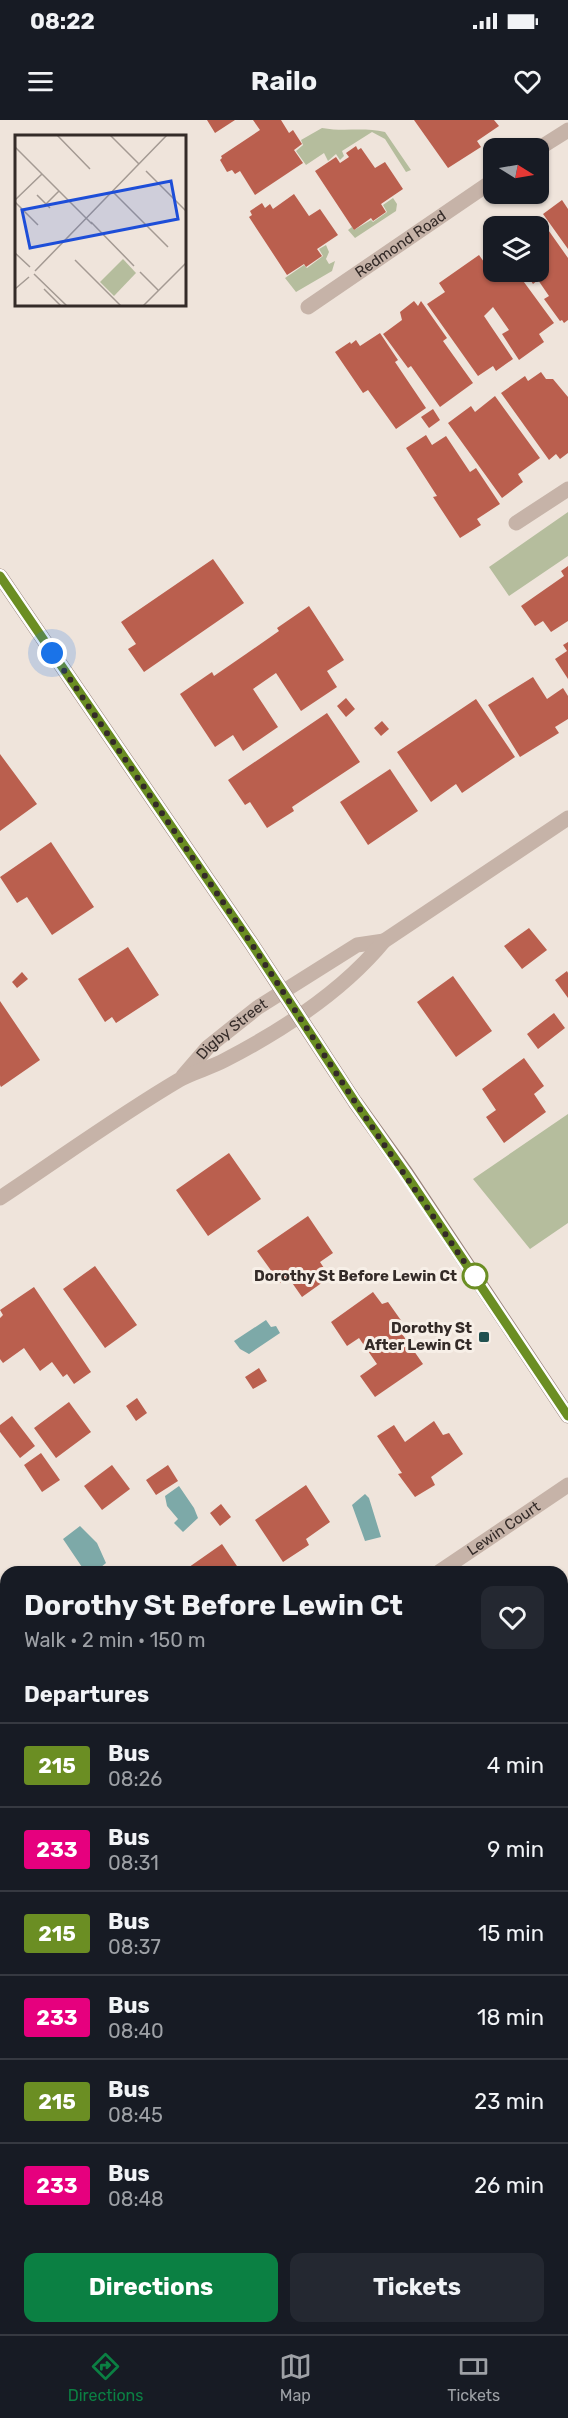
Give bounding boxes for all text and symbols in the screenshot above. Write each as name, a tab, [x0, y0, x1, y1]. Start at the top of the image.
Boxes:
text: 08:22	[30, 8, 95, 35]
icon: menu	[24, 65, 57, 98]
text: Railo	[251, 65, 317, 97]
icon: heart	[511, 65, 544, 98]
inset map	[15, 135, 186, 306]
north arrow	[483, 138, 549, 204]
map controls	[483, 138, 549, 282]
street label: Redmond Road	[352, 206, 449, 281]
button: layers	[483, 216, 549, 282]
your location	[37, 638, 67, 668]
street label: Digby Street	[192, 995, 271, 1063]
marker: Dorothy St Before Lewin Ct	[462, 1263, 488, 1289]
place label: Dorothy St Before Lewin Ct	[254, 1267, 457, 1285]
place label: Dorothy St After Lewin Ct	[365, 1319, 472, 1354]
marker: Dorothy St After Lewin Ct	[477, 1330, 491, 1344]
street label: Lewin Court	[464, 1497, 544, 1559]
button: heart	[481, 1586, 544, 1649]
text: Dorothy St Before Lewin Ct	[24, 1589, 403, 1622]
text: Walk · 2 min · 150 m	[24, 1628, 206, 1652]
text: Departures	[24, 1681, 149, 1708]
text: Bus	[108, 1740, 150, 1767]
text: 4 min	[487, 1752, 544, 1779]
text: 215	[38, 1753, 76, 1778]
text: 08:26	[108, 1767, 162, 1791]
text: Bus	[108, 1824, 150, 1851]
text: 9 min	[487, 1836, 544, 1863]
text: 233	[36, 1837, 78, 1862]
text: 08:31	[108, 1851, 159, 1875]
text: Bus	[108, 1908, 150, 1935]
text: 15 min	[478, 1920, 544, 1947]
text: 215	[38, 1921, 76, 1946]
text: 08:37	[108, 1935, 161, 1959]
text: Bus	[108, 1992, 150, 2019]
text: 18 min	[477, 2004, 544, 2031]
text: 233	[36, 2005, 78, 2030]
text: 08:40	[108, 2019, 164, 2043]
text: Bus	[108, 2076, 150, 2103]
text: 23 min	[474, 2088, 544, 2115]
text: 215	[38, 2089, 76, 2114]
text: 08:45	[108, 2103, 163, 2127]
text: Bus	[108, 2160, 150, 2187]
text: 26 min	[474, 2172, 544, 2199]
text: 233	[36, 2173, 78, 2198]
text: 08:48	[108, 2187, 164, 2211]
button: Directions	[24, 2253, 278, 2322]
button: Tickets	[290, 2253, 544, 2322]
tab: Directions	[68, 2350, 143, 2405]
tab: Map	[279, 2350, 312, 2405]
tab: Tickets	[447, 2350, 500, 2405]

